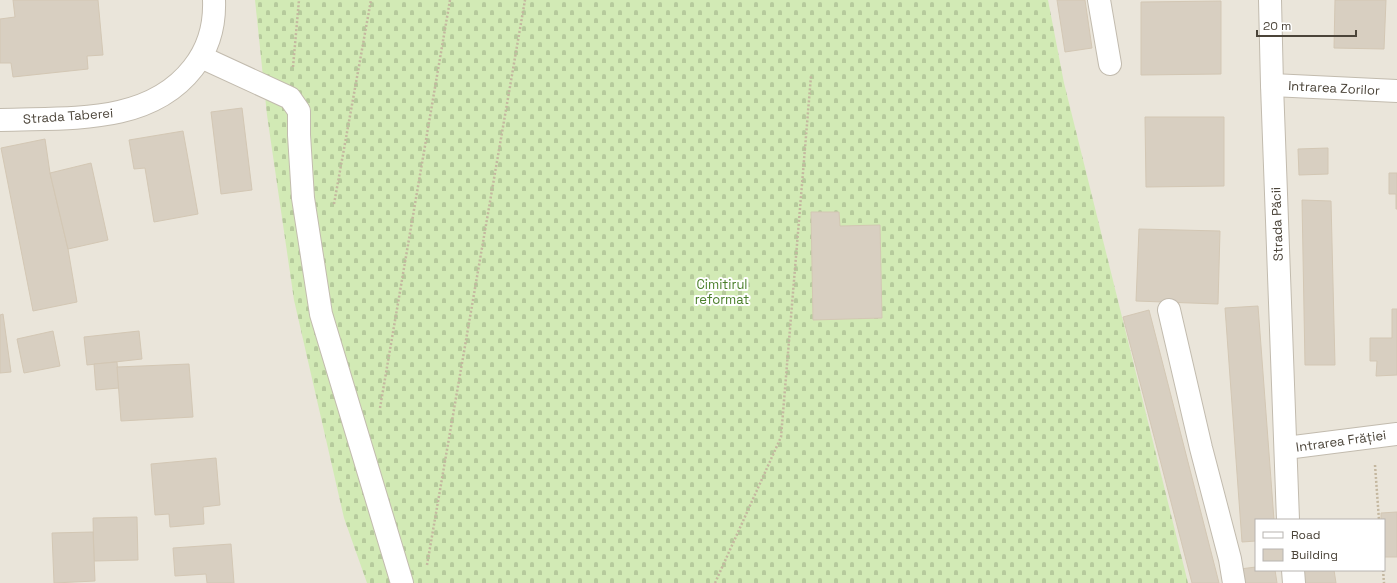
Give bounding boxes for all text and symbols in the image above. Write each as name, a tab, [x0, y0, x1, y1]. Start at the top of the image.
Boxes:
scale bar	[1257, 12, 1356, 38]
text: 20 m	[1263, 18, 1291, 34]
street label: Intrarea Zorilor	[1288, 77, 1380, 99]
street label: Strada Taberei	[22, 104, 114, 128]
street label: Strada Păcii	[1267, 187, 1287, 261]
park label: Cimitirul reformat	[695, 276, 749, 308]
street label: Intrarea Frăției	[1295, 426, 1387, 456]
legend	[1255, 519, 1385, 571]
text: Road	[1291, 527, 1320, 543]
text: Building	[1291, 547, 1338, 563]

